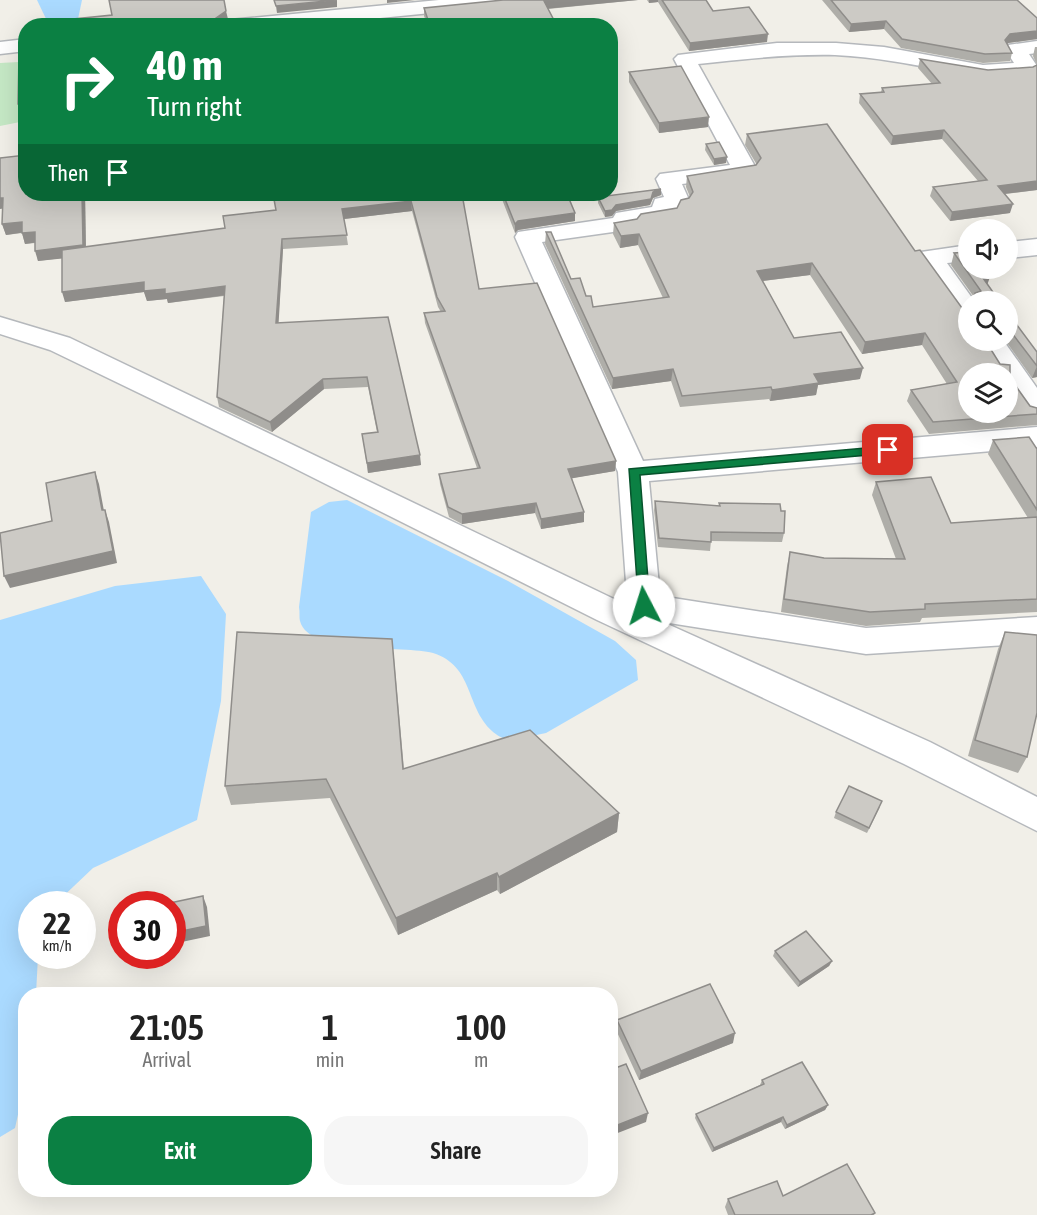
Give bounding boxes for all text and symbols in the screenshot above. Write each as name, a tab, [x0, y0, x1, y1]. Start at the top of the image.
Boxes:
text: 40 m	[147, 41, 222, 89]
icon: right	[48, 42, 126, 120]
text: Turn right	[147, 91, 242, 122]
icon: arrive	[101, 156, 134, 189]
text: Then	[48, 160, 89, 186]
map controls	[958, 219, 1018, 423]
button: sound	[958, 219, 1018, 279]
button: search	[958, 291, 1018, 351]
button: layers	[958, 363, 1018, 423]
pin	[862, 424, 913, 475]
icon: arrive	[871, 433, 904, 466]
position arrow	[612, 574, 676, 638]
speed limit sign: 30	[108, 891, 186, 969]
text: 22	[43, 906, 71, 940]
text: km/h	[42, 937, 72, 954]
text: 21:05	[129, 1006, 204, 1048]
text: 1	[322, 1006, 338, 1048]
text: 100	[456, 1006, 507, 1048]
text: Arrival	[142, 1048, 191, 1071]
text: min	[316, 1048, 344, 1071]
text: m	[474, 1048, 488, 1071]
button: Exit	[48, 1116, 312, 1185]
button: Share	[324, 1116, 588, 1185]

